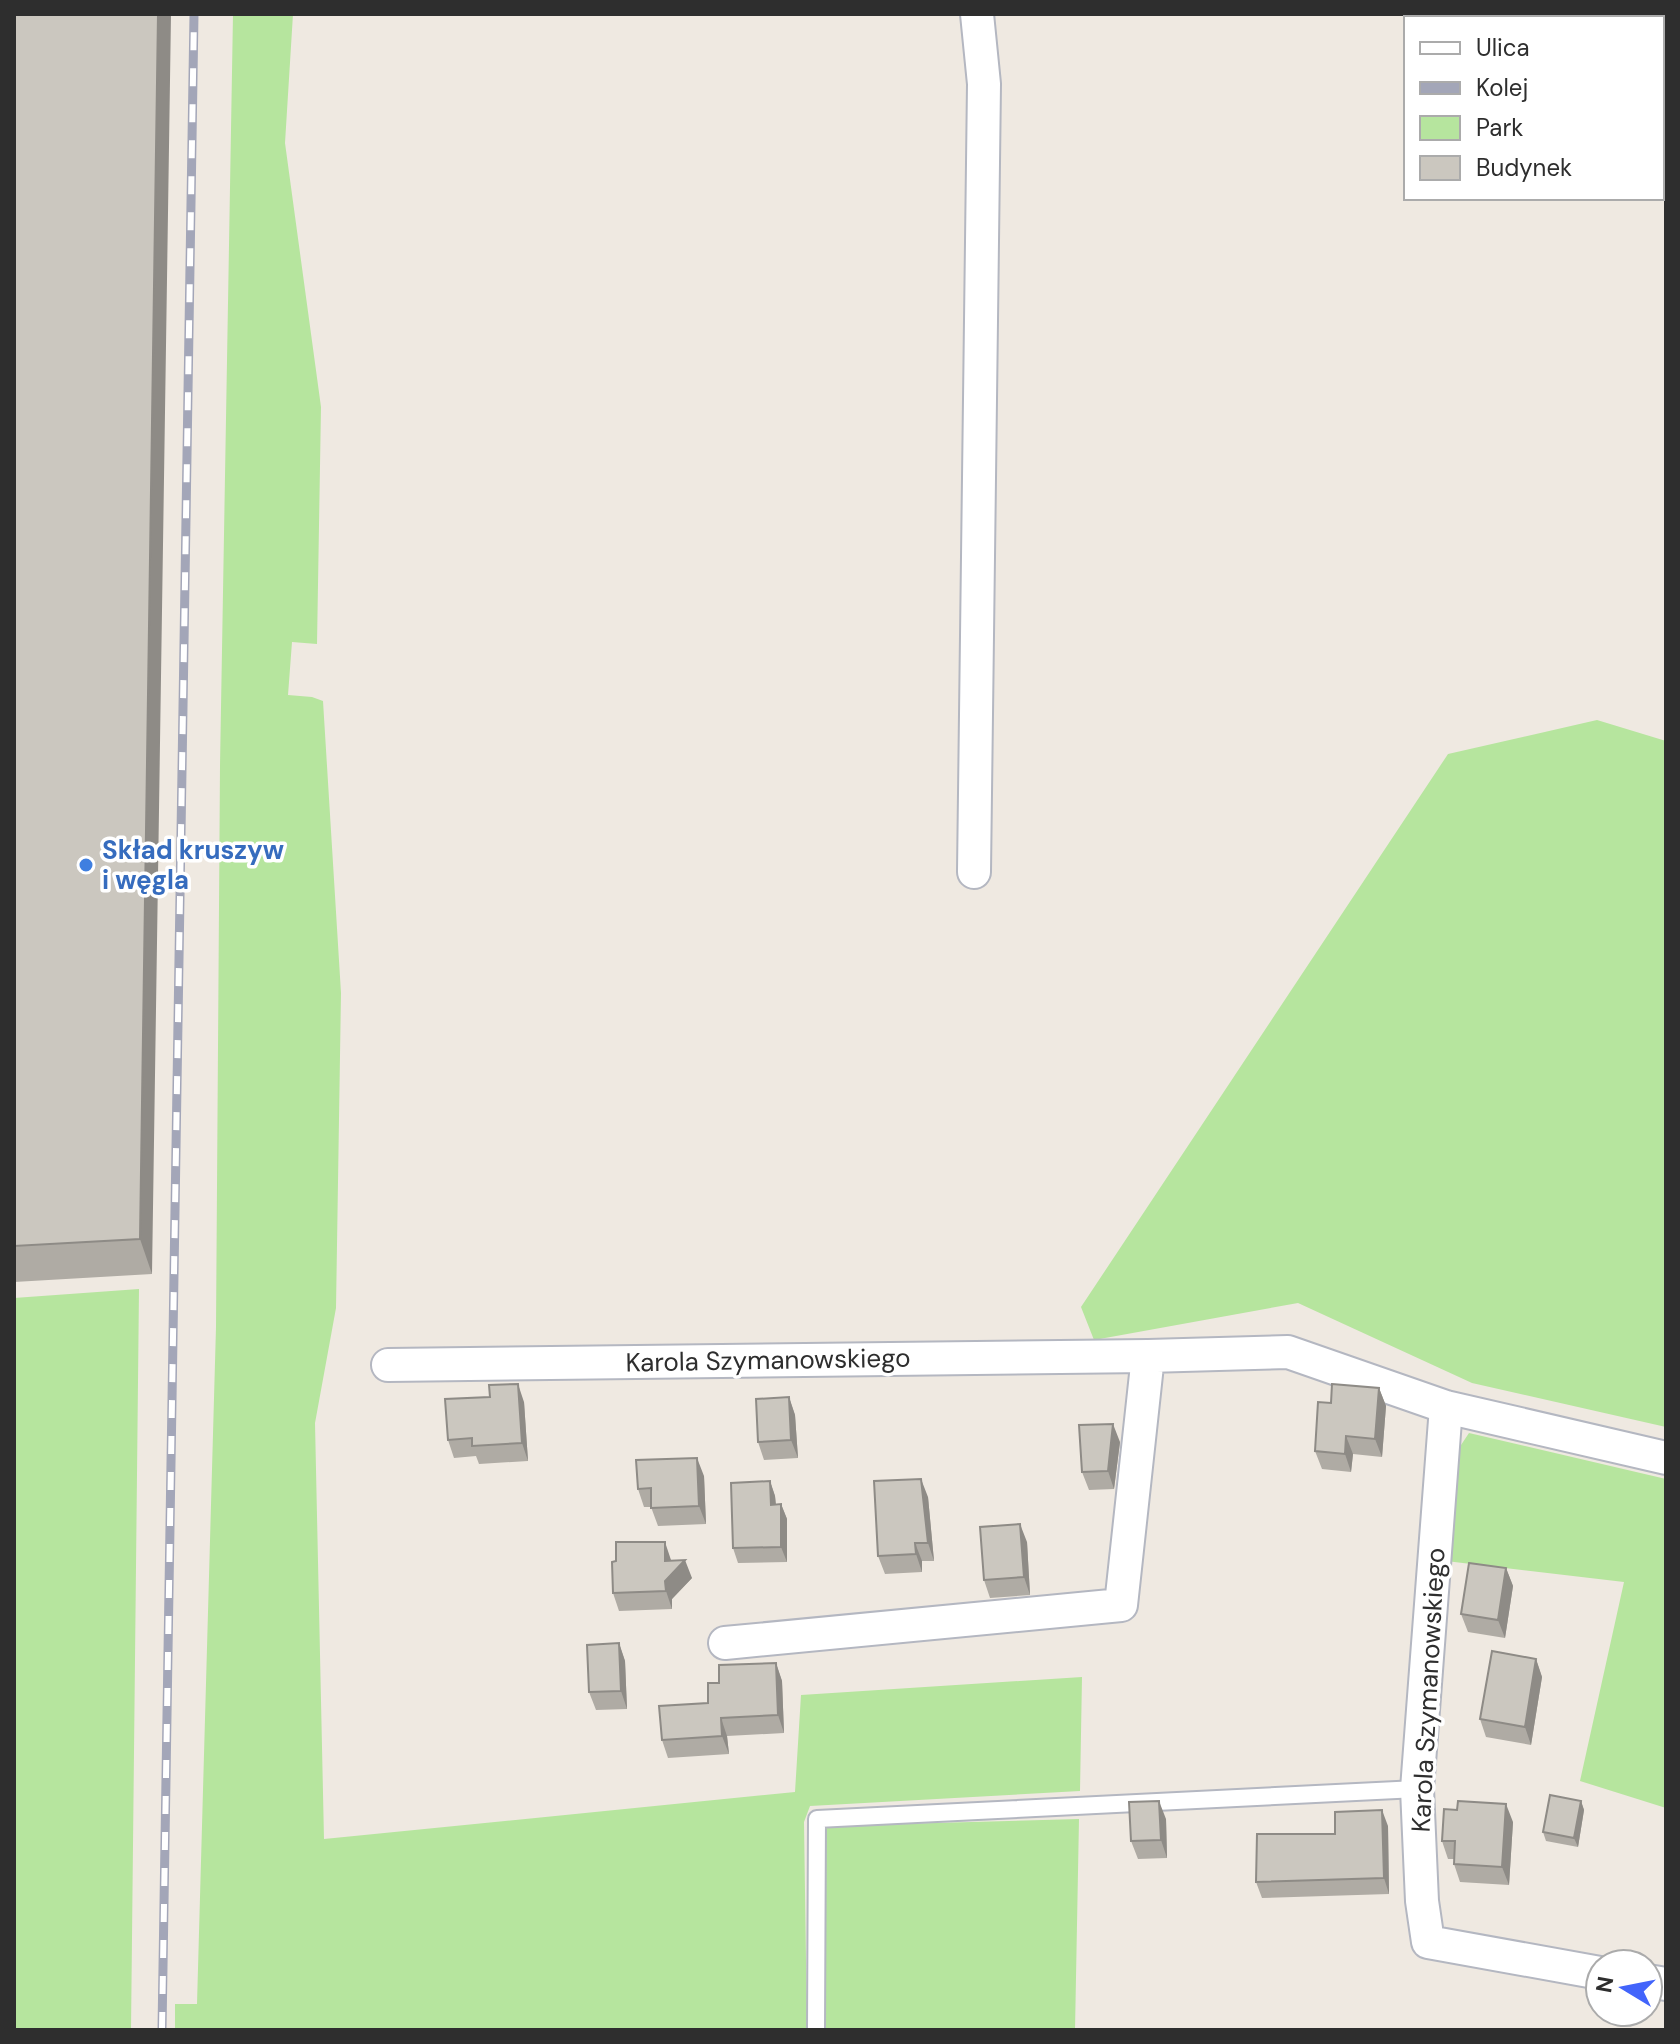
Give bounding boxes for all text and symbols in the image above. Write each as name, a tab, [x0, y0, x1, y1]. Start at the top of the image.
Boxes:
legend	[1404, 16, 1664, 200]
text: Ulica	[1476, 32, 1530, 63]
text: Kolej	[1476, 72, 1528, 103]
text: Park	[1476, 112, 1523, 143]
text: Budynek	[1476, 152, 1572, 183]
place label: Skład kruszyw i węgla	[102, 833, 284, 897]
marker: Skład kruszyw i węgla	[77, 856, 95, 874]
street label: Karola Szymanowskiego	[625, 1341, 911, 1379]
street label: Karola Szymanowskiego	[1404, 1547, 1452, 1833]
north arrow	[1584, 1948, 1664, 2028]
text: N	[1589, 1974, 1620, 1995]

